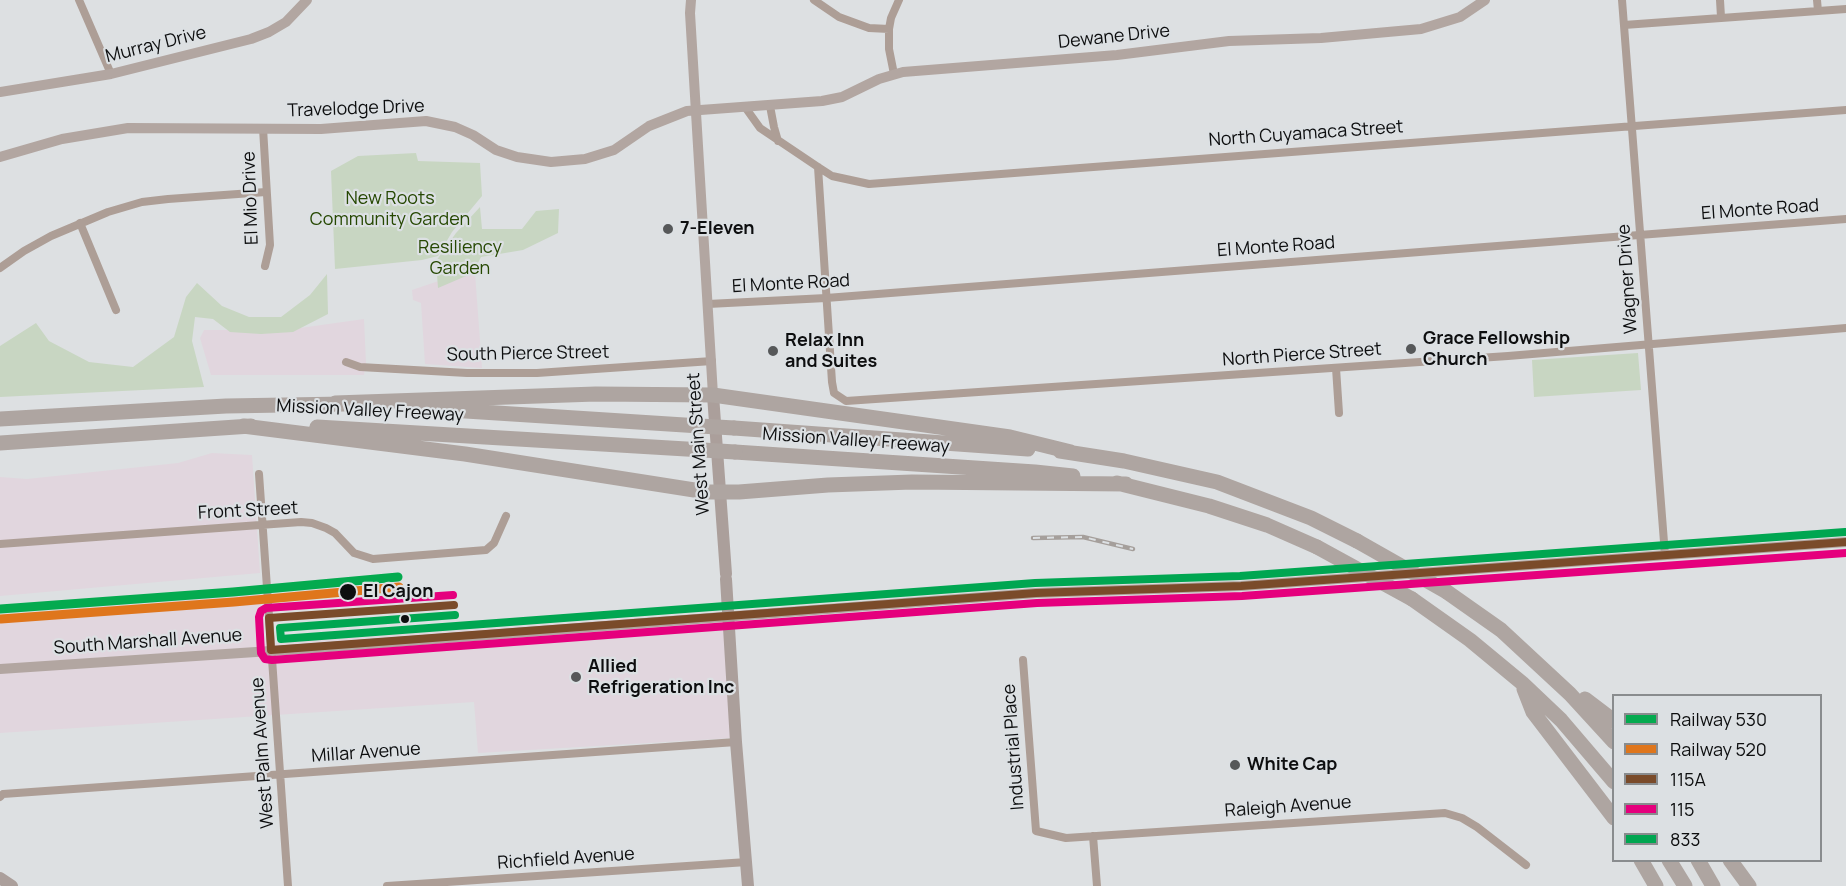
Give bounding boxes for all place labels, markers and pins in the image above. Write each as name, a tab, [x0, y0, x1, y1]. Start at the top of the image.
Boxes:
place label: 7-Eleven	[680, 218, 755, 240]
marker: 7-Eleven	[661, 222, 675, 236]
place label: Grace Fellowship Church	[1423, 328, 1570, 370]
place label: Relax Inn and Suites	[785, 330, 877, 372]
marker: Grace Fellowship Church	[1404, 342, 1418, 356]
marker: Relax Inn and Suites	[766, 344, 780, 358]
place label: El Cajon	[363, 581, 433, 603]
marker: El Cajon	[338, 582, 358, 602]
unlabelled marker	[399, 613, 411, 625]
place label: Allied Refrigeration Inc	[588, 656, 734, 698]
marker: Allied Refrigeration Inc	[569, 670, 583, 684]
place label: White Cap	[1247, 754, 1337, 776]
marker: White Cap	[1228, 758, 1242, 772]

